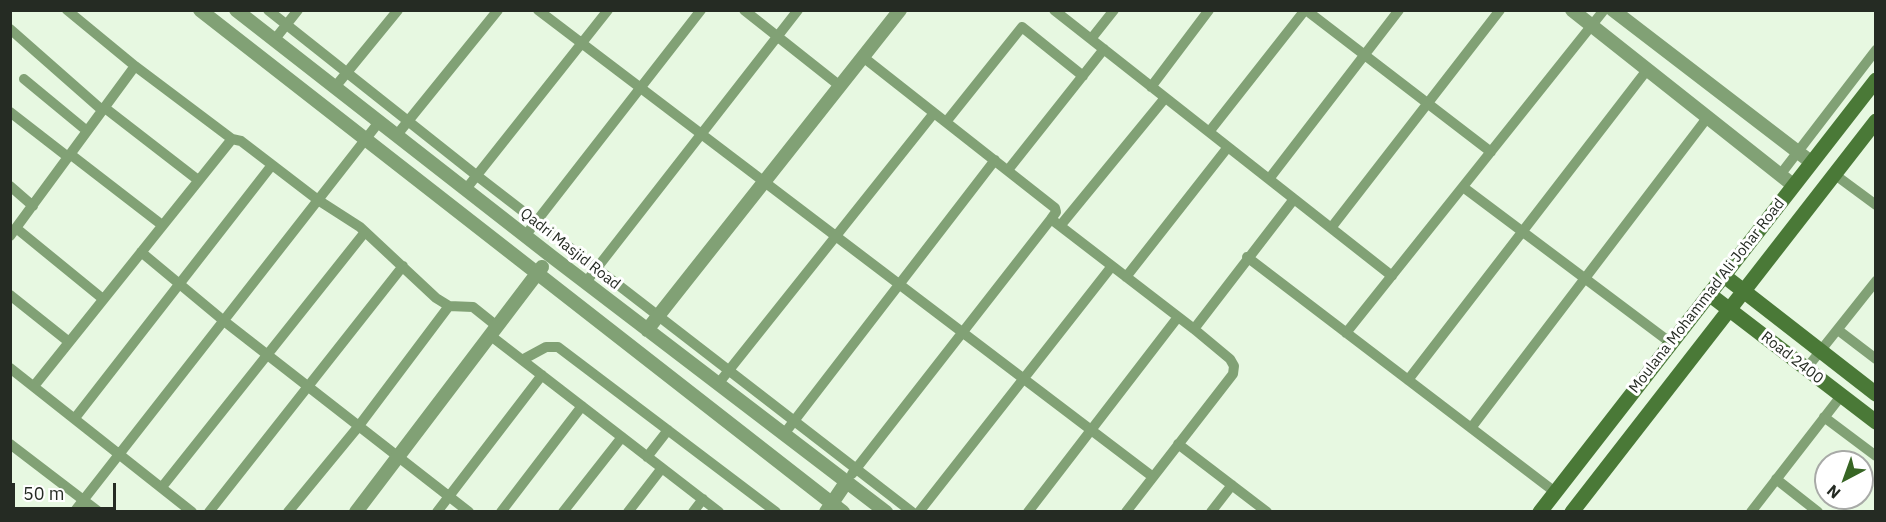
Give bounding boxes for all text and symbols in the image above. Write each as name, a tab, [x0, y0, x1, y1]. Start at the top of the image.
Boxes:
street label: Moulana Mohammad Ali Johar Road	[1625, 195, 1789, 397]
street label: Qadri Masjid Road	[516, 204, 624, 294]
street label: Road 2400	[1757, 328, 1827, 388]
north arrow	[1814, 450, 1874, 510]
scale bar	[15, 471, 118, 509]
text: N	[1823, 481, 1844, 503]
text: 50 m	[23, 482, 65, 505]

